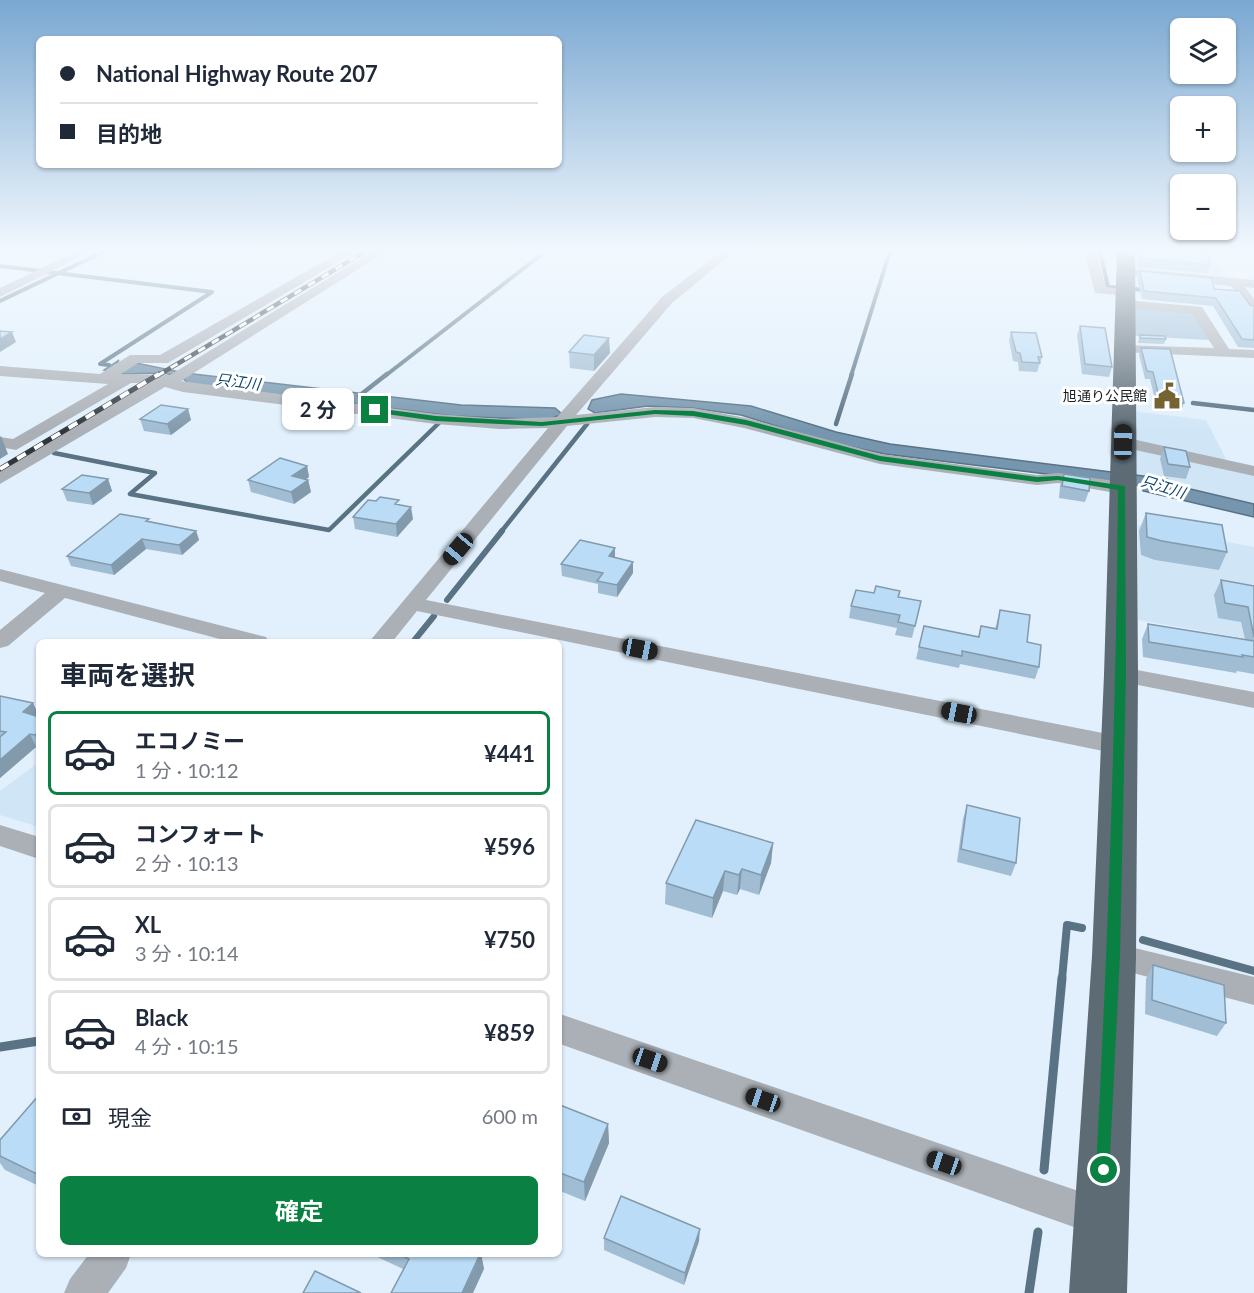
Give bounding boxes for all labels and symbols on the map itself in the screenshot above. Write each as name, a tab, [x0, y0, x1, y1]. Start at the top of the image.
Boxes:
water label: 只江川	[215, 369, 264, 393]
public building icon: 旭通り公民館	[1152, 381, 1182, 411]
place label: 旭通り公民館	[1063, 387, 1147, 404]
callout: 2 分	[282, 389, 354, 431]
route end	[361, 396, 388, 423]
car	[1114, 424, 1132, 460]
water label: 只江川	[1139, 471, 1189, 502]
car	[440, 529, 476, 569]
car	[621, 637, 659, 661]
car	[940, 701, 978, 725]
car	[630, 1046, 670, 1074]
car	[743, 1086, 783, 1114]
car	[924, 1149, 964, 1177]
route start	[1090, 1156, 1117, 1183]

